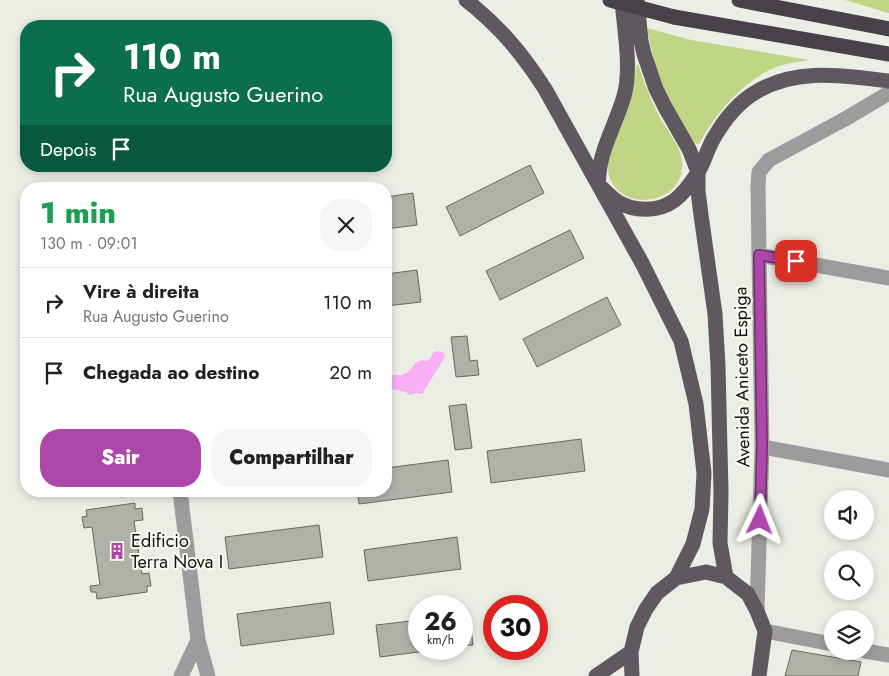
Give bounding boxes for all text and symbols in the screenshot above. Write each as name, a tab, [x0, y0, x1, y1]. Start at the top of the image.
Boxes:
text: 110 m	[123, 32, 221, 82]
icon: right	[40, 40, 105, 105]
text: Rua Augusto Guerino	[123, 78, 323, 110]
icon: arrive	[107, 135, 135, 163]
text: Depois	[40, 136, 97, 163]
text: 1 min	[40, 191, 116, 234]
button: close	[320, 199, 372, 251]
text: 130 m · 09:01	[40, 232, 138, 255]
pin	[775, 240, 817, 282]
icon: arrive	[782, 247, 810, 275]
text: Vire à direita	[83, 278, 199, 305]
street label: Avenida Aniceto Espiga	[727, 286, 757, 468]
icon: right	[40, 289, 68, 317]
text: 110 m	[323, 289, 372, 316]
text: Rua Augusto Guerino	[83, 305, 229, 328]
icon: arrive	[40, 359, 68, 387]
text: Chegada ao destino	[83, 359, 259, 386]
text: 20 m	[329, 359, 372, 386]
button: Sair	[40, 429, 201, 487]
button: Compartilhar	[211, 429, 372, 487]
map controls	[824, 490, 874, 660]
button: sound	[824, 490, 874, 540]
position arrow	[733, 493, 785, 545]
place label: Edificio Terra Nova I	[131, 528, 223, 575]
building icon: Edificio Terra Nova I	[107, 541, 127, 561]
button: search	[824, 550, 874, 600]
speed limit sign: 30	[483, 595, 548, 660]
text: 26	[424, 603, 457, 639]
button: layers	[824, 610, 874, 660]
text: km/h	[427, 631, 454, 649]

